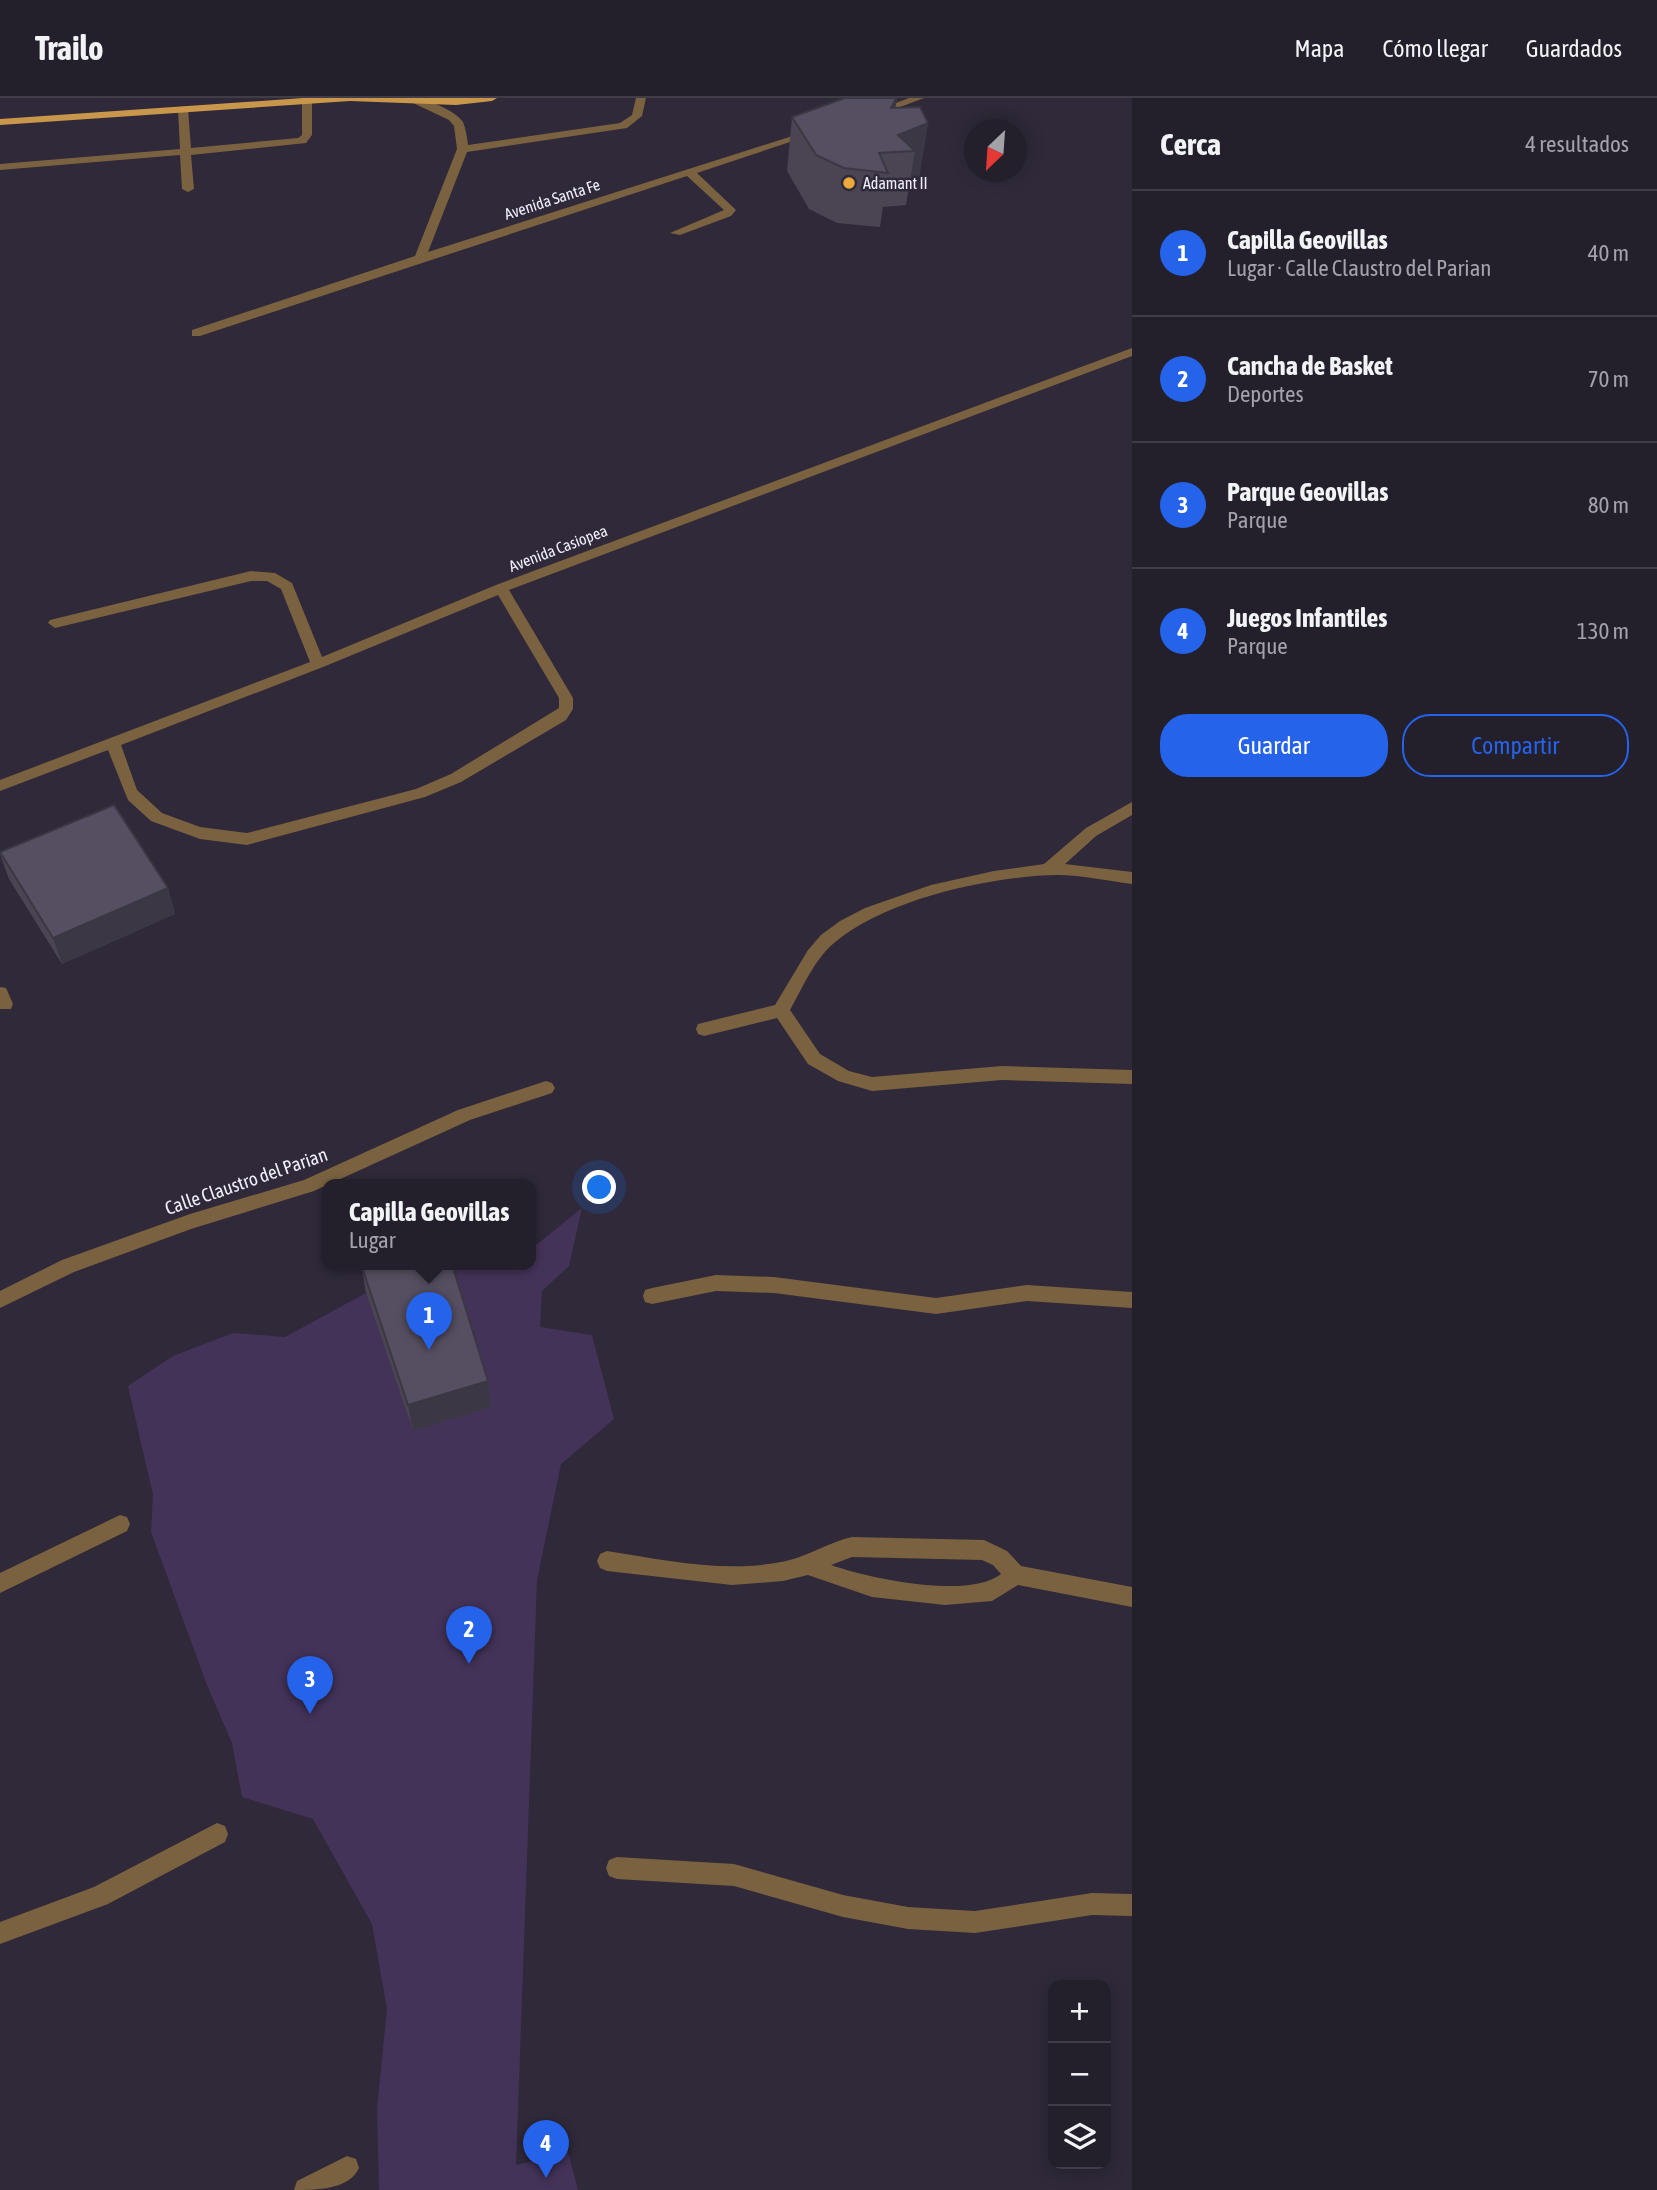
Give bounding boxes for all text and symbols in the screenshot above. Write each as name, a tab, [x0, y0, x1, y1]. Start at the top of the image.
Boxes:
text: Trailo	[35, 29, 103, 67]
text: Mapa	[1295, 35, 1344, 62]
text: Cómo llegar	[1382, 35, 1488, 62]
text: Guardados	[1526, 35, 1622, 62]
north arrow	[964, 119, 1027, 182]
text: Cerca	[1160, 127, 1221, 161]
text: 4 resultados	[1525, 131, 1629, 157]
place label: Adamant II	[863, 174, 928, 192]
street label: Avenida Santa Fe	[502, 175, 602, 223]
marker: Adamant II	[841, 175, 857, 191]
text: Capilla Geovillas	[1227, 225, 1388, 255]
text: 1	[1178, 240, 1188, 266]
text: 40 m	[1588, 240, 1629, 266]
text: Lugar · Calle Claustro del Parian	[1227, 255, 1492, 281]
text: Cancha de Basket	[1227, 351, 1393, 381]
text: 2	[1178, 366, 1188, 392]
text: 70 m	[1588, 366, 1629, 392]
text: Deportes	[1227, 381, 1304, 407]
text: Parque Geovillas	[1227, 477, 1388, 507]
text: 3	[1178, 492, 1188, 518]
text: 80 m	[1588, 492, 1629, 518]
text: Parque	[1227, 507, 1288, 533]
street label: Avenida Casiopea	[506, 521, 610, 576]
text: Juegos Infantiles	[1227, 603, 1388, 633]
text: 4	[1178, 618, 1188, 644]
text: 130 m	[1577, 618, 1629, 644]
text: Parque	[1227, 633, 1288, 659]
button: Guardar	[1160, 714, 1388, 777]
button: Compartir	[1402, 714, 1629, 777]
street label: Calle Claustro del Parian	[162, 1143, 330, 1219]
your location	[582, 1170, 616, 1204]
popup	[322, 1179, 536, 1270]
text: Capilla Geovillas	[349, 1197, 509, 1227]
text: Lugar	[349, 1227, 396, 1253]
pin: 1	[406, 1292, 452, 1350]
pin: 2	[446, 1606, 492, 1664]
pin: 3	[287, 1656, 333, 1714]
map controls	[1048, 1980, 1111, 2169]
button: +	[1048, 1980, 1111, 2043]
button: −	[1048, 2043, 1111, 2106]
button: layers	[1048, 2106, 1111, 2169]
pin: 4	[523, 2120, 569, 2178]

